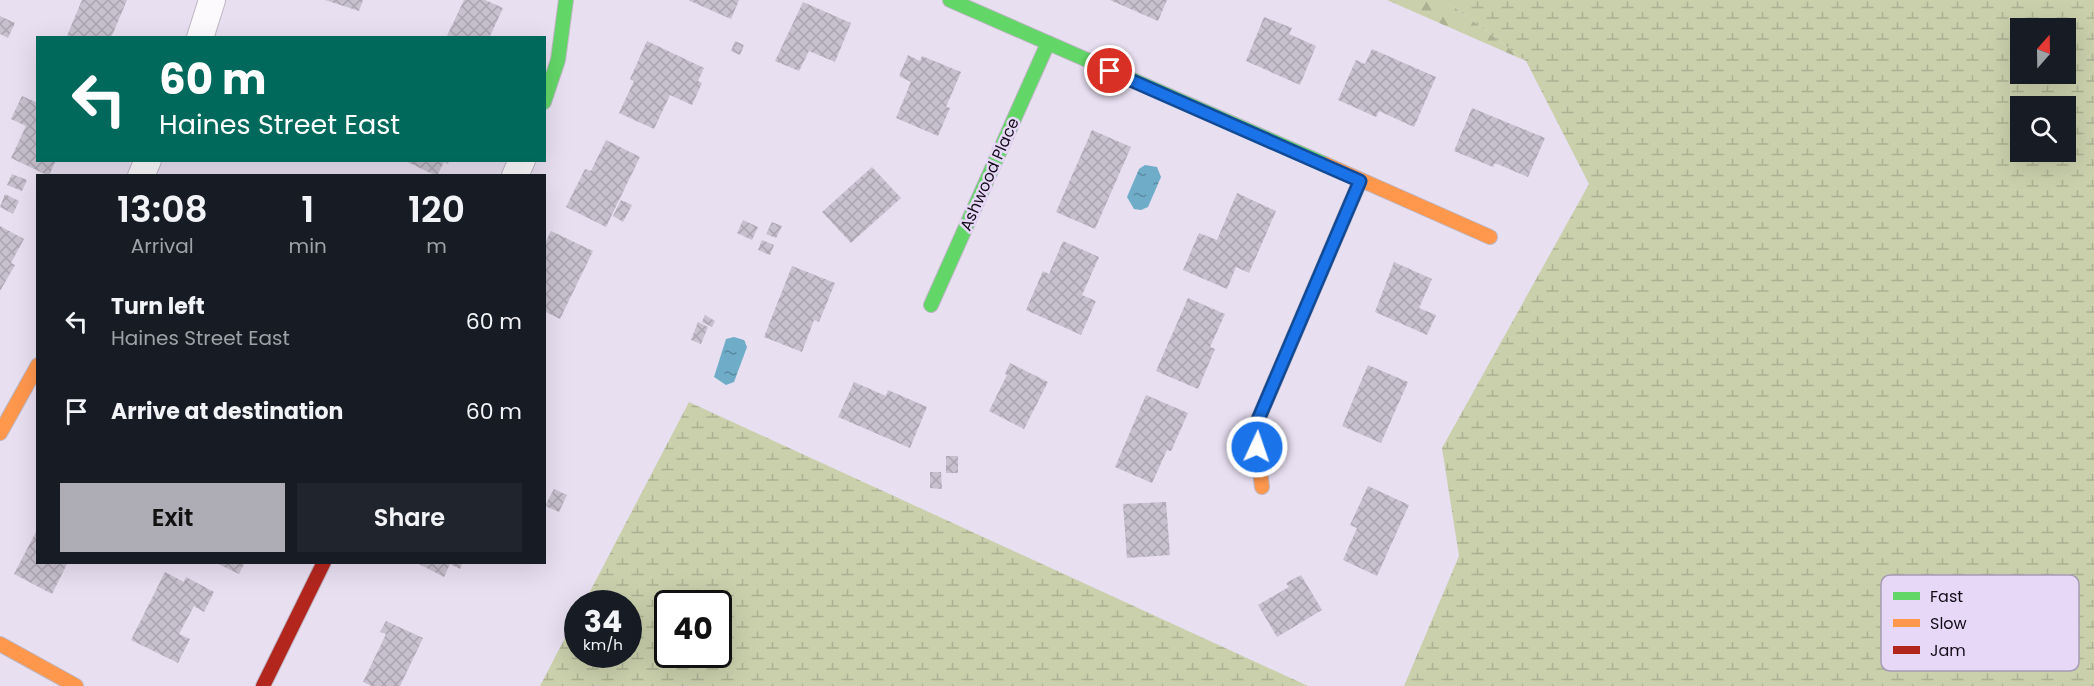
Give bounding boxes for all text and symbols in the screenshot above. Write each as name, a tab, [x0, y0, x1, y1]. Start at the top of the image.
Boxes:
north arrow	[2010, 18, 2076, 84]
map controls	[2010, 18, 2076, 162]
pin	[1084, 45, 1135, 96]
text: 60 m	[159, 50, 267, 109]
icon: arrive	[1093, 54, 1126, 87]
icon: left	[60, 60, 138, 138]
button: search	[2010, 96, 2076, 162]
text: Haines Street East	[159, 106, 400, 143]
street label: Ashwood Place	[954, 114, 1025, 234]
text: 13:08	[117, 184, 208, 235]
text: 1	[301, 184, 314, 235]
text: 120	[408, 184, 465, 235]
text: Arrival	[131, 232, 194, 260]
text: min	[289, 232, 327, 260]
text: m	[426, 232, 447, 260]
text: Turn left	[111, 291, 205, 322]
icon: left	[60, 305, 93, 338]
text: 60 m	[466, 306, 522, 337]
text: Haines Street East	[111, 324, 290, 352]
icon: arrive	[60, 395, 93, 428]
text: Arrive at destination	[111, 396, 343, 427]
text: 60 m	[466, 396, 522, 427]
position arrow	[1225, 415, 1289, 479]
button: Exit	[60, 483, 285, 552]
button: Share	[297, 483, 522, 552]
legend	[1881, 575, 2079, 671]
text: Fast	[1930, 585, 1963, 608]
speed limit sign: 40	[654, 590, 732, 668]
text: 34	[584, 600, 622, 643]
text: Slow	[1930, 612, 1967, 635]
text: km/h	[583, 634, 623, 655]
text: Jam	[1930, 639, 1966, 662]

